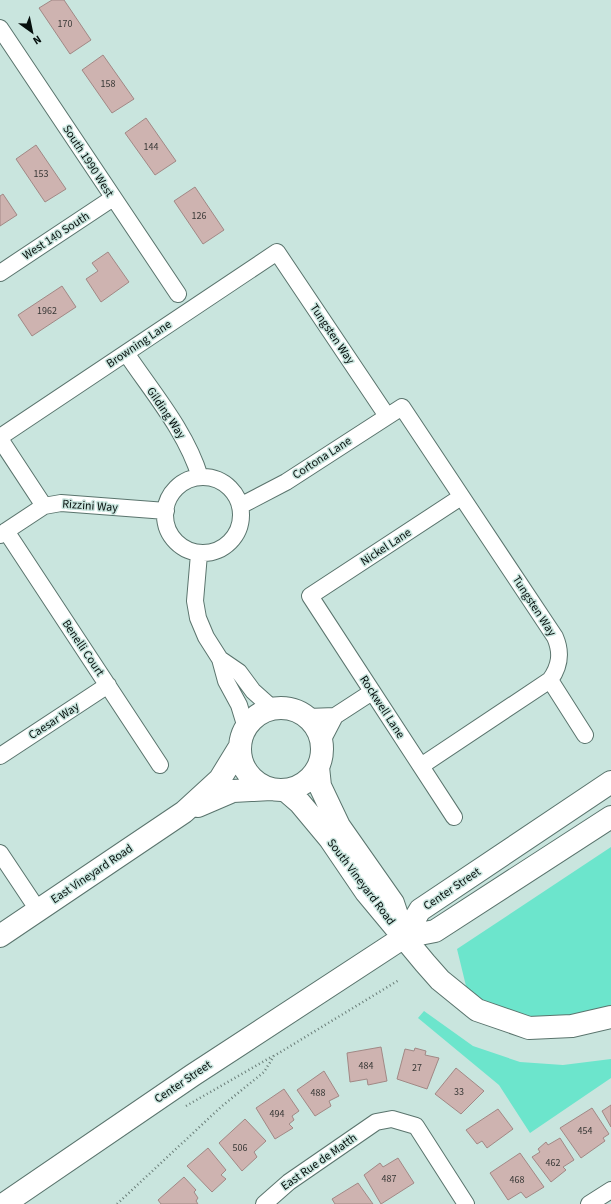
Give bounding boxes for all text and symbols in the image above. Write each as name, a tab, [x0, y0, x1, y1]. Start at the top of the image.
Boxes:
north arrow	[12, 12, 52, 52]
house number: 170	[58, 17, 72, 31]
text: N	[30, 32, 44, 48]
house number: 158	[101, 77, 115, 91]
street label: South 1990 West	[58, 122, 118, 200]
house number: 144	[144, 140, 158, 154]
house number: 153	[34, 167, 48, 181]
street label: West 140 South	[19, 208, 93, 264]
house number: 126	[192, 209, 206, 223]
street label: Tungsten Way	[306, 300, 359, 368]
house number: 1962	[37, 304, 57, 318]
street label: Browning Lane	[103, 316, 175, 372]
street label: Gilding Way	[142, 384, 190, 443]
street label: Cortona Lane	[289, 433, 355, 483]
street label: Rizzini Way	[62, 496, 119, 516]
street label: Nickel Lane	[357, 524, 415, 570]
street label: Tungsten Way	[508, 572, 560, 640]
street label: Benelli Court	[58, 616, 108, 680]
street label: Rockwell Lane	[355, 672, 409, 742]
street label: Caesar Way	[25, 698, 83, 744]
street label: South Vineyard Road	[323, 835, 399, 929]
street label: East Vineyard Road	[48, 840, 136, 908]
street label: Center Street	[420, 864, 484, 914]
street label: Center Street	[151, 1057, 215, 1107]
house number: 484	[359, 1059, 373, 1073]
house number: 27	[412, 1061, 422, 1075]
house number: 33	[454, 1085, 464, 1099]
house number: 488	[311, 1086, 325, 1100]
house number: 494	[270, 1107, 284, 1121]
house number: 454	[578, 1124, 592, 1138]
street label: East Rue de Matth	[278, 1129, 360, 1195]
house number: 506	[233, 1141, 247, 1155]
house number: 462	[546, 1156, 560, 1170]
house number: 487	[382, 1172, 396, 1186]
house number: 468	[510, 1173, 524, 1187]

